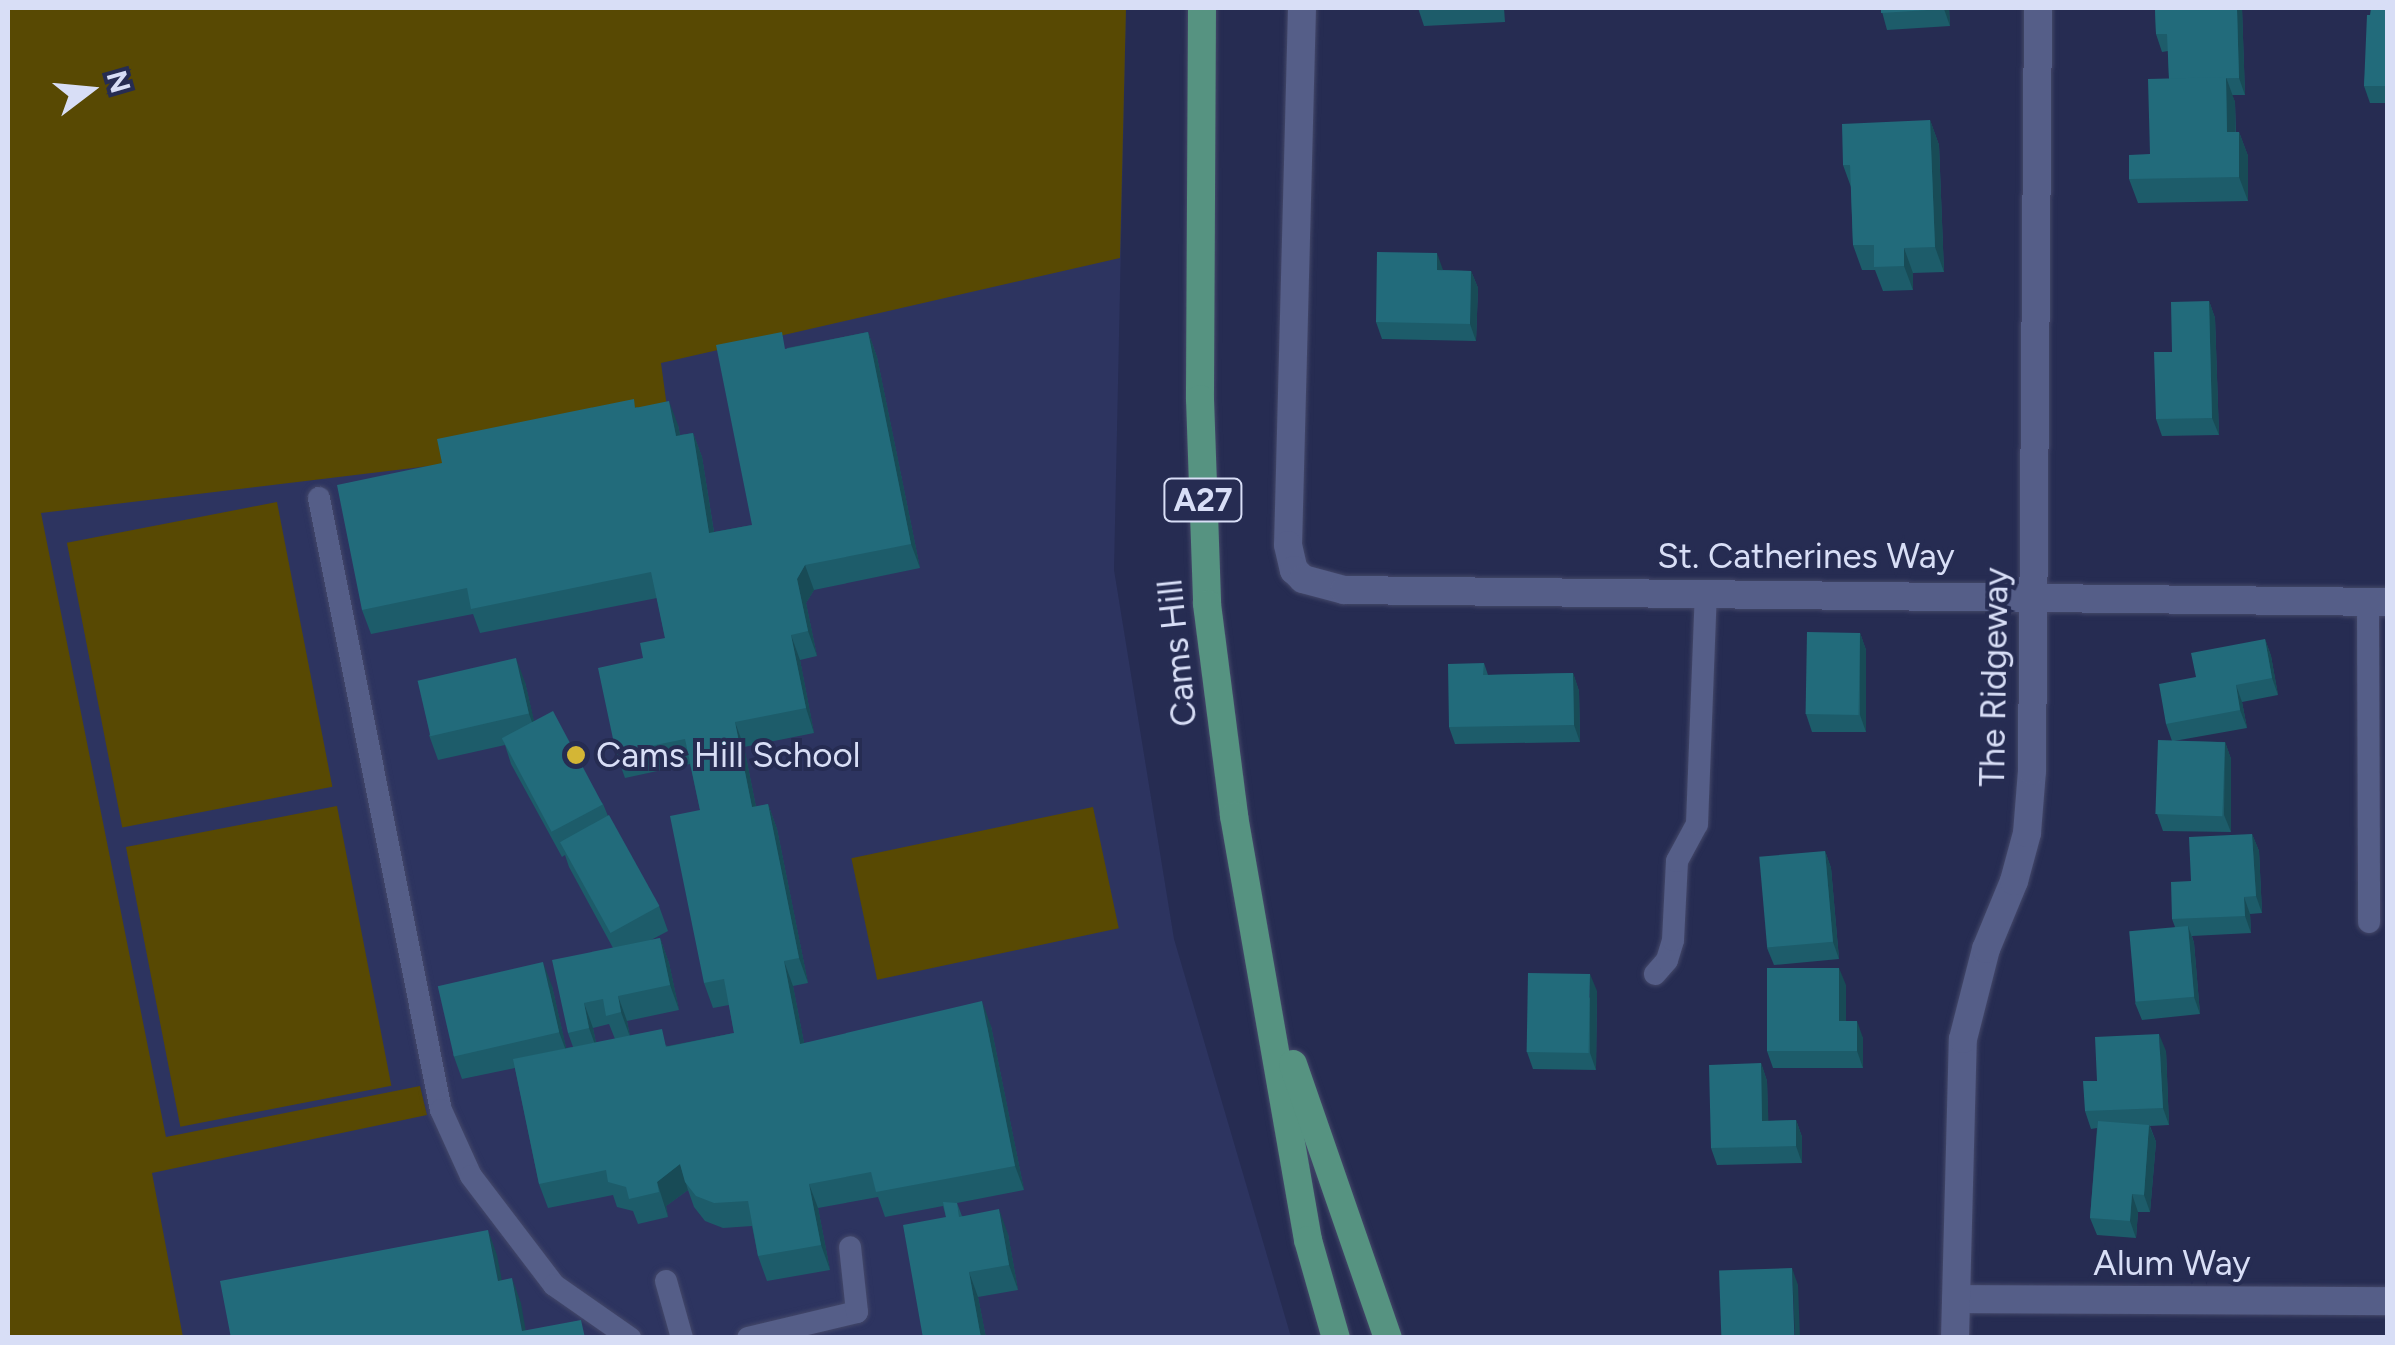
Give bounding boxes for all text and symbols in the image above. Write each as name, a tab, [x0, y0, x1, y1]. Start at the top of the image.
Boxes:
north arrow	[40, 40, 140, 140]
text: N	[100, 67, 138, 97]
road number: A27	[1163, 473, 1243, 527]
street label: St. Catherines Way	[1657, 535, 1955, 577]
street label: The Ridgeway	[1971, 567, 2017, 787]
street label: Cams Hill	[1148, 577, 1206, 729]
place label: Cams Hill School	[596, 734, 861, 776]
marker: Cams Hill School	[565, 744, 587, 766]
street label: Alum Way	[2093, 1242, 2251, 1284]

